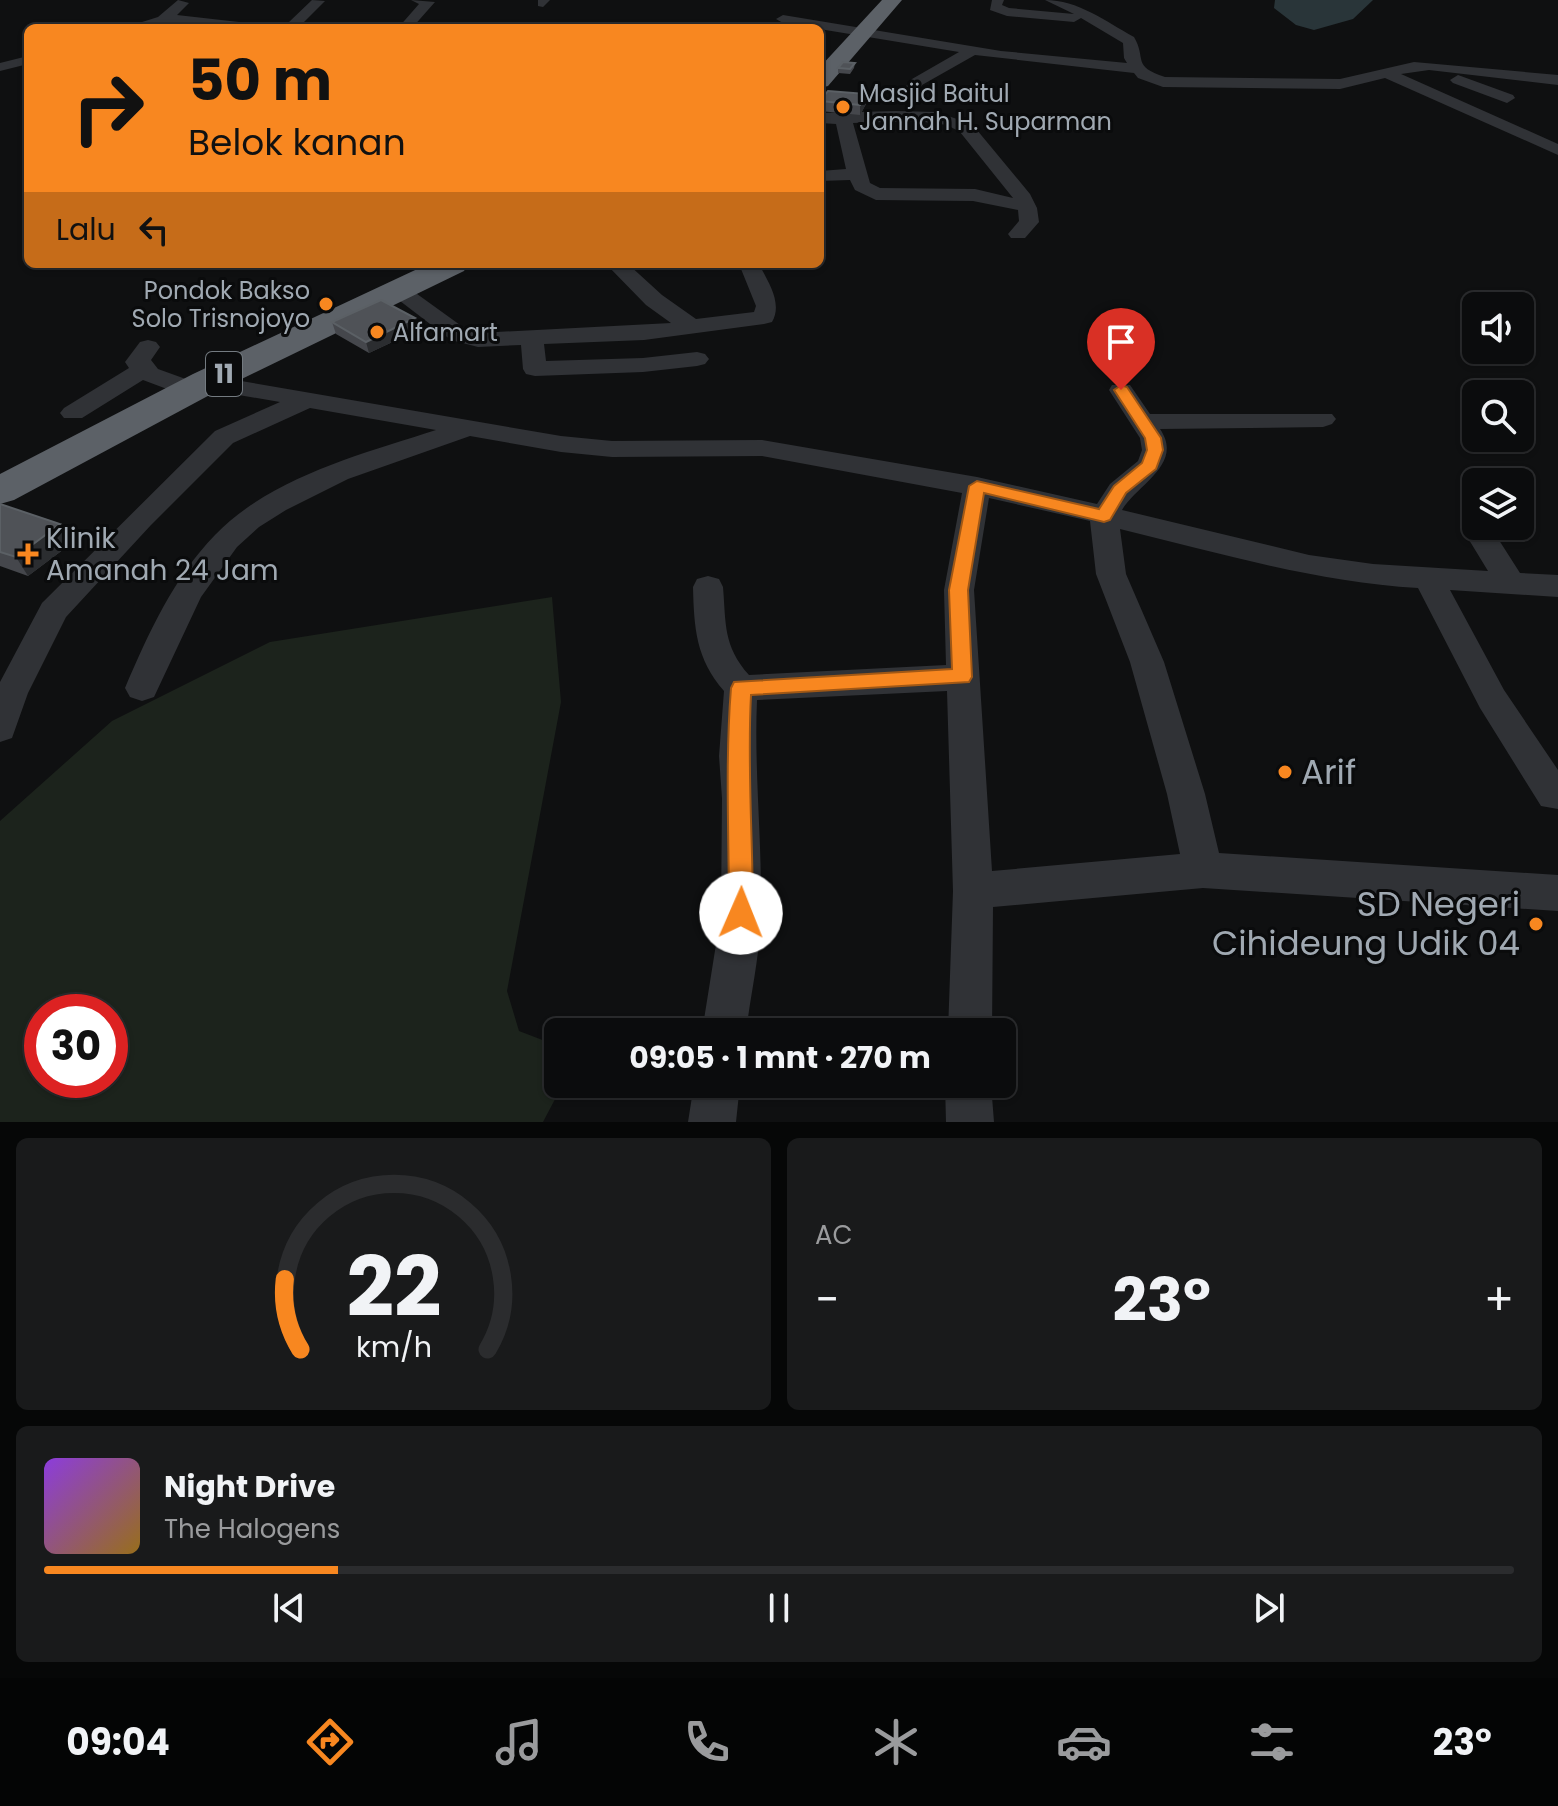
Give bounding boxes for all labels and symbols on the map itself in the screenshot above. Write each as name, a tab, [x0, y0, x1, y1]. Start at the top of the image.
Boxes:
place label: Masjid Baitul Jannah H. Suparman	[859, 77, 1112, 138]
marker: Masjid Baitul Jannah H. Suparman	[834, 98, 852, 116]
place label: Pondok Bakso Solo Trisnojoyo	[132, 274, 310, 335]
marker: Pondok Bakso Solo Trisnojoyo	[317, 295, 335, 313]
pin	[1087, 308, 1155, 390]
place label: Alfamart	[393, 316, 498, 349]
marker: Alfamart	[368, 323, 386, 341]
road number: 11	[206, 352, 242, 396]
place label: Klinik Amanah 24 Jam	[46, 519, 279, 590]
marker: Klinik Amanah 24 Jam	[17, 543, 39, 565]
place label: Arif	[1301, 748, 1356, 796]
marker: Arif	[1276, 763, 1294, 781]
position arrow	[699, 871, 783, 955]
place label: SD Negeri Cihideung Udik 04	[1212, 880, 1520, 967]
marker: SD Negeri Cihideung Udik 04	[1527, 915, 1545, 933]
speed limit sign: 30	[24, 994, 128, 1098]

